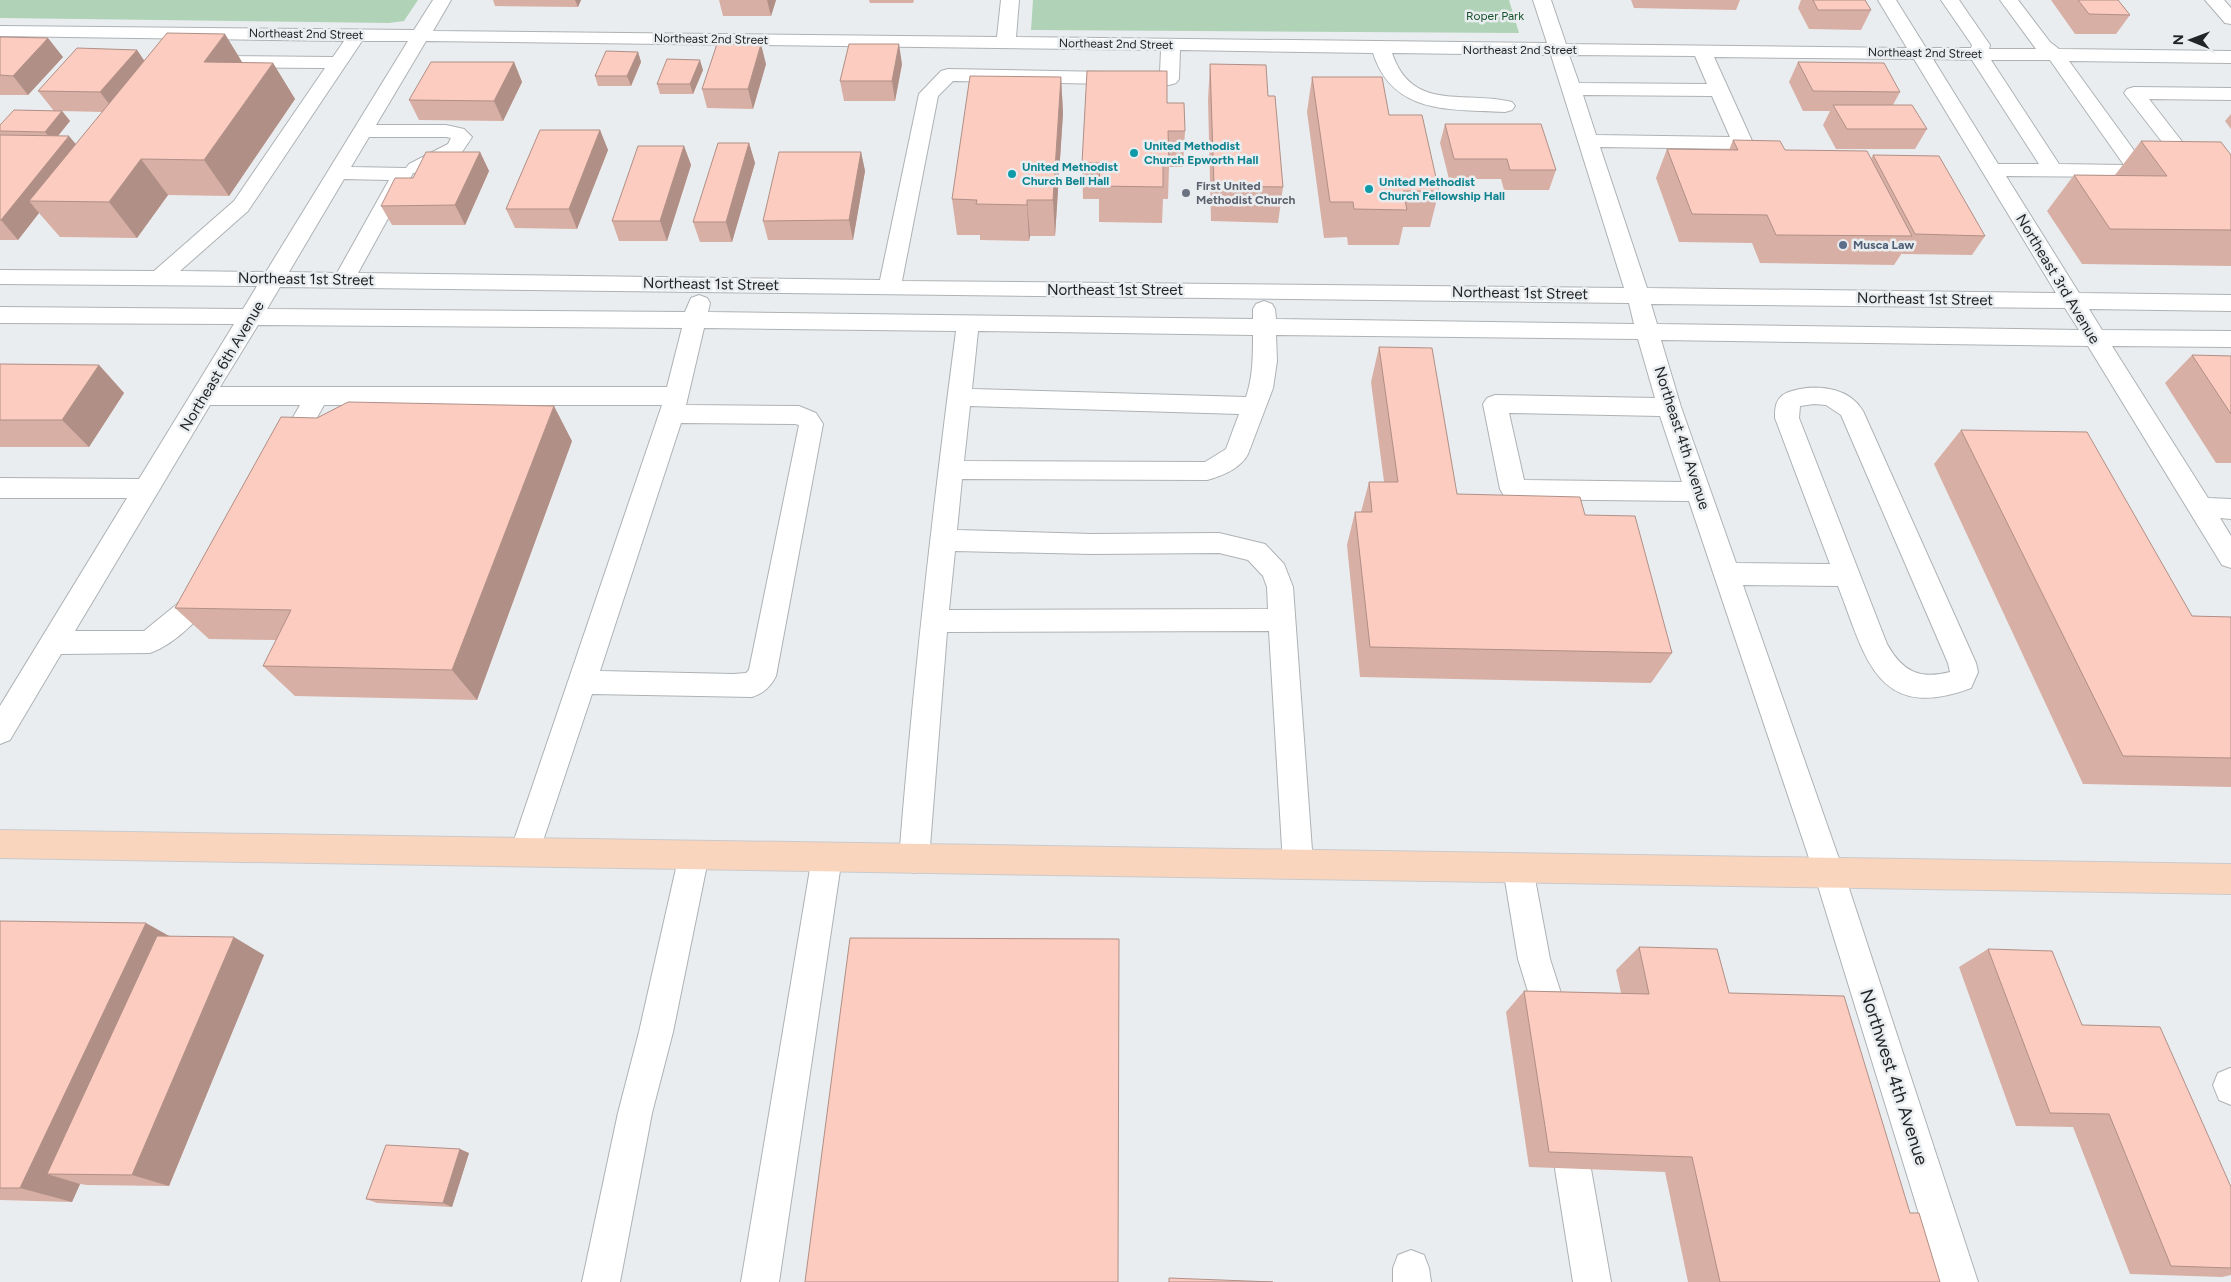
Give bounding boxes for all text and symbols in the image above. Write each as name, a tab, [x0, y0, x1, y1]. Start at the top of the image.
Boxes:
park label: Roper Park	[1466, 9, 1524, 23]
north arrow	[2166, 15, 2216, 65]
street label: Northeast 2nd Street	[249, 26, 364, 42]
street label: Northeast 2nd Street	[654, 31, 769, 47]
text: N	[2170, 34, 2187, 45]
street label: Northeast 2nd Street	[1059, 36, 1174, 52]
street label: Northeast 2nd Street	[1463, 43, 1578, 57]
street label: Northeast 2nd Street	[1868, 45, 1983, 61]
place label: United Methodist Church Epworth Hall	[1144, 139, 1258, 167]
marker: United Methodist Church Epworth Hall	[1128, 147, 1140, 159]
place label: United Methodist Church Bell Hall	[1022, 160, 1118, 188]
marker: United Methodist Church Bell Hall	[1006, 168, 1018, 180]
place label: United Methodist Church Fellowship Hall	[1379, 175, 1505, 203]
place label: First United Methodist Church	[1196, 179, 1296, 207]
marker: United Methodist Church Fellowship Hall	[1363, 183, 1375, 195]
marker: First United Methodist Church	[1180, 187, 1192, 199]
street label: Northeast 3rd Avenue	[2012, 211, 2104, 347]
place label: Musca Law	[1853, 238, 1914, 252]
marker: Musca Law	[1837, 239, 1849, 251]
street label: Northeast 1st Street	[238, 269, 375, 289]
street label: Northeast 1st Street	[643, 274, 780, 294]
street label: Northeast 1st Street	[1047, 281, 1183, 299]
street label: Northeast 1st Street	[1452, 283, 1589, 303]
street label: Northeast 1st Street	[1857, 289, 1994, 309]
street label: Northeast 6th Avenue	[176, 298, 268, 434]
street label: Northeast 4th Avenue	[1650, 364, 1714, 512]
street label: Northwest 4th Avenue	[1855, 986, 1933, 1168]

